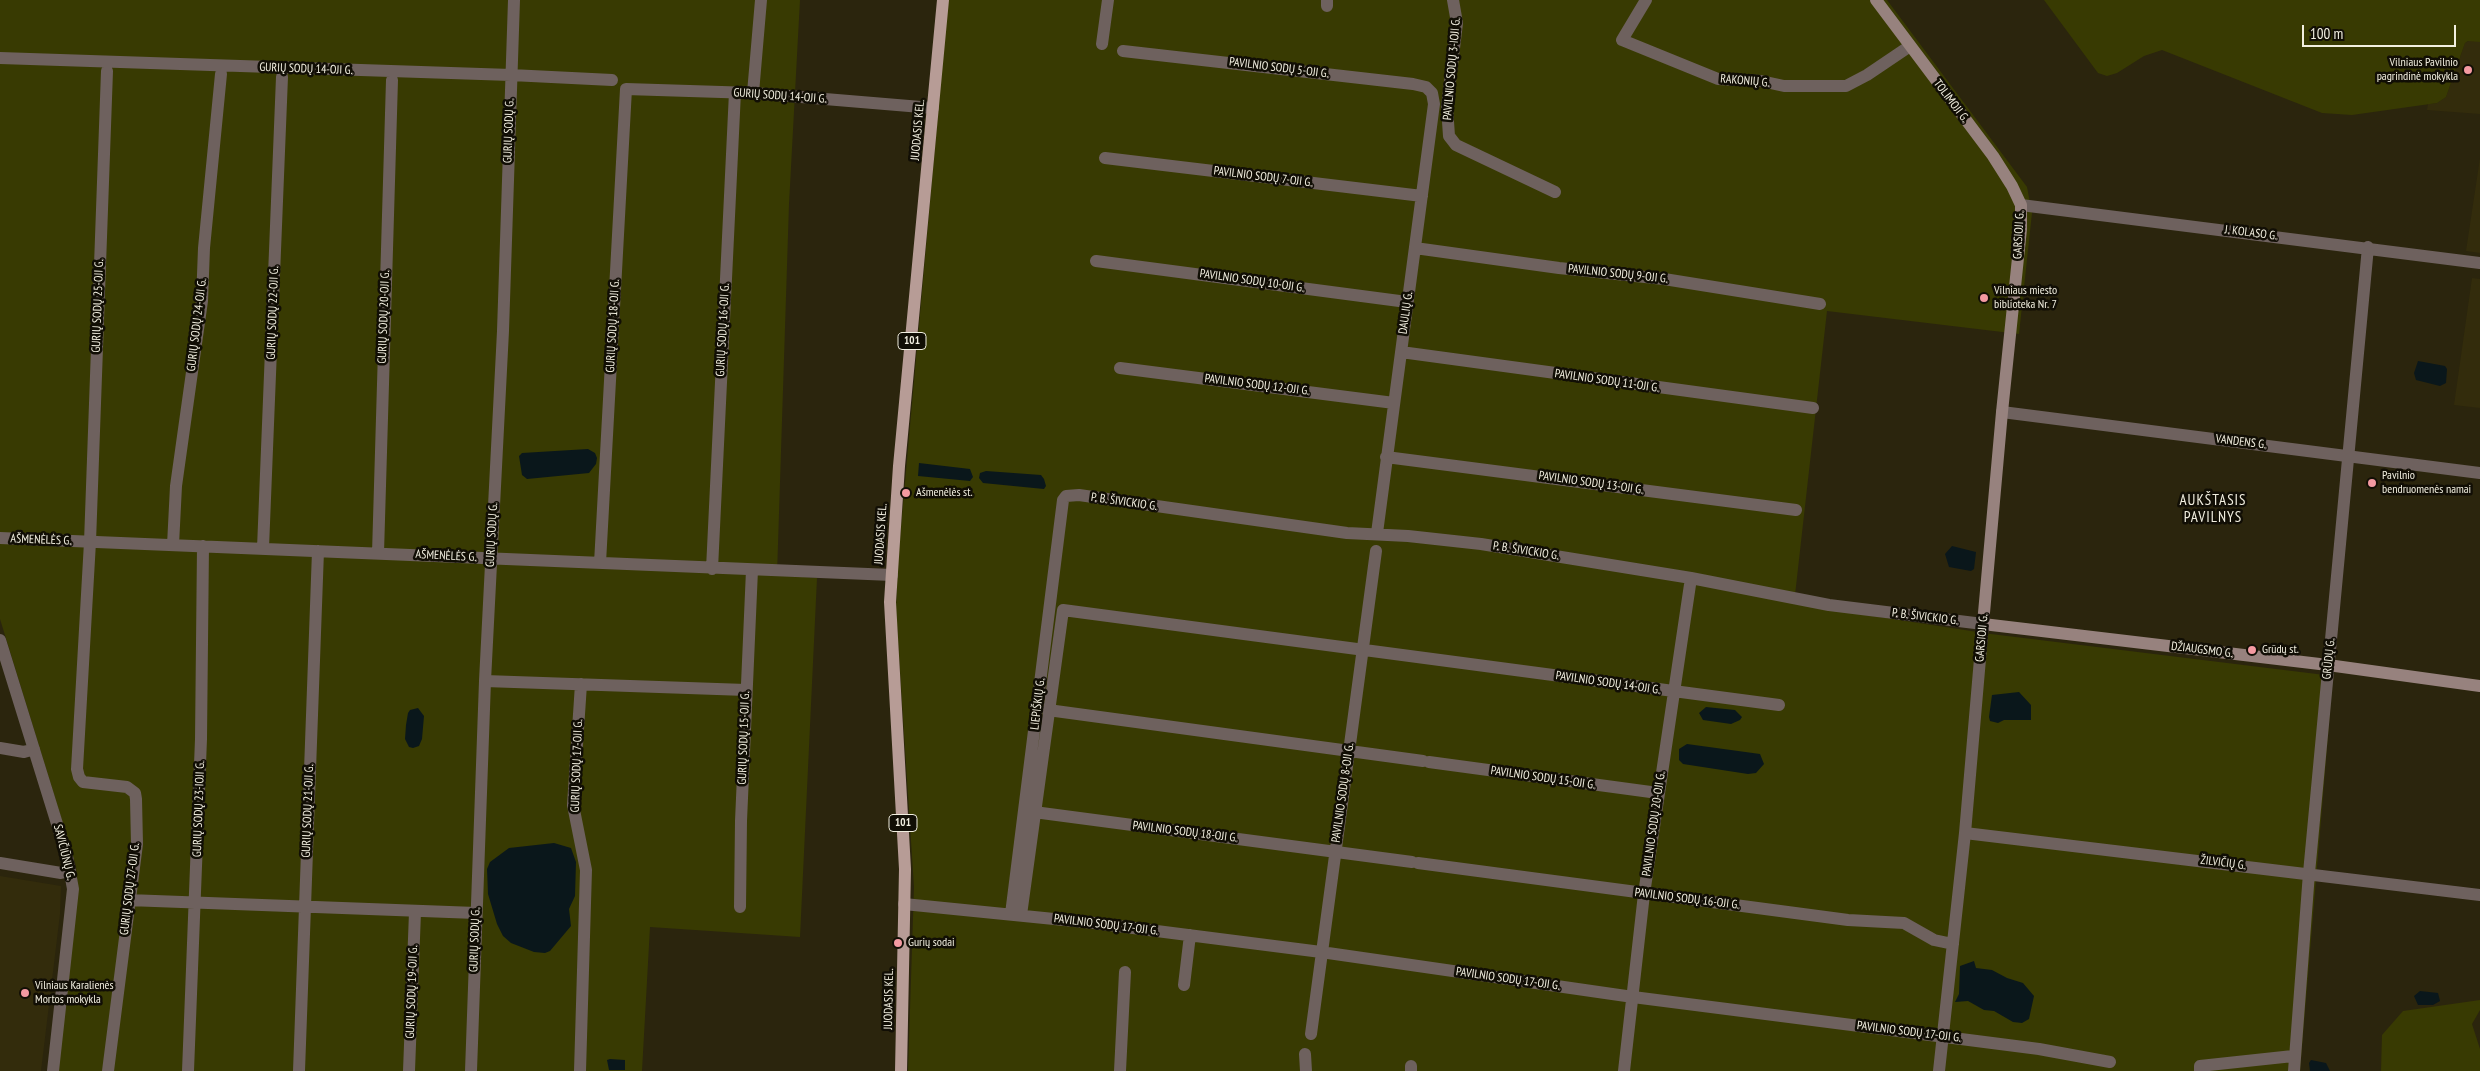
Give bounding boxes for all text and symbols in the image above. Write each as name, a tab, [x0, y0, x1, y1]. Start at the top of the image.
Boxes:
scale bar	[2305, 15, 2459, 47]
street label: PAVILNIO SODŲ 3-IOJI G.	[1440, 17, 1464, 121]
text: 100 m	[2310, 24, 2343, 43]
street label: PAVILNIO SODŲ 5-OJI G.	[1228, 55, 1330, 81]
place label: Vilniaus Pavilnio pagrindinė mokykla	[2377, 56, 2458, 84]
street label: GURIŲ SODŲ 14-OJI G.	[259, 60, 353, 78]
marker: Vilniaus Pavilnio pagrindinė mokykla	[2462, 64, 2474, 76]
street label: RAKONIŲ G.	[1720, 72, 1770, 90]
street label: TOLIMOJI G.	[1930, 77, 1972, 125]
street label: GURIŲ SODŲ 14-OJI G.	[733, 86, 827, 106]
street label: GURIŲ SODŲ G.	[501, 99, 517, 163]
street label: JUODASIS KEL.	[908, 99, 928, 161]
street label: PAVILNIO SODŲ 7-OJI G.	[1213, 164, 1313, 190]
street label: GARSIOJI G.	[2011, 211, 2027, 259]
street label: J. KOLASO G.	[2224, 223, 2278, 243]
street label: GURIŲ SODŲ 25-OJI G.	[89, 259, 107, 353]
street label: PAVILNIO SODŲ 9-OJI G.	[1567, 262, 1669, 286]
street label: GURIŲ SODŲ 22-OJI G.	[264, 266, 282, 360]
street label: PAVILNIO SODŲ 10-OJI G.	[1199, 267, 1305, 295]
street label: GURIŲ SODŲ 20-OJI G.	[375, 270, 393, 364]
street label: GURIŲ SODŲ 24-OJI G.	[184, 278, 210, 372]
street label: GURIŲ SODŲ 18-OJI G.	[603, 279, 623, 373]
street label: GURIŲ SODŲ 16-OJI G.	[713, 283, 733, 377]
place label: Vilniaus miesto biblioteka Nr. 7	[1994, 284, 2057, 312]
street label: DAULIŲ G.	[1396, 291, 1416, 335]
marker: Vilniaus miesto biblioteka Nr. 7	[1978, 292, 1990, 304]
road number: 101	[898, 332, 926, 350]
street label: PAVILNIO SODŲ 11-OJI G.	[1554, 367, 1660, 395]
street label: PAVILNIO SODŲ 12-OJI G.	[1204, 371, 1310, 399]
street label: VANDENS G.	[2215, 432, 2267, 452]
street label: PAVILNIO SODŲ 13-OJI G.	[1538, 469, 1644, 497]
place label: Pavilnio bendruomenės namai	[2382, 469, 2471, 497]
marker: Pavilnio bendruomenės namai	[2366, 477, 2378, 489]
place label: Ašmenėlės st.	[916, 486, 973, 500]
marker: Ašmenėlės st.	[900, 487, 912, 499]
street label: P. B. ŠIVICKIO G.	[1090, 490, 1158, 514]
district label: AUKŠTASIS PAVILNYS	[2178, 492, 2248, 527]
street label: GURIŲ SODŲ G.	[483, 502, 501, 568]
street label: JUODASIS KEL.	[872, 503, 890, 565]
street label: AŠMENĖLĖS G.	[10, 532, 72, 548]
street label: P. B. ŠIVICKIO G.	[1492, 539, 1560, 563]
street label: AŠMENĖLĖS G.	[415, 547, 477, 565]
street label: P. B. ŠIVICKIO G.	[1891, 606, 1959, 628]
street label: GARSIOJI G.	[1973, 613, 1991, 663]
street label: GRŪDŲ G.	[2320, 638, 2338, 680]
street label: DŽIAUGSMO G.	[2170, 639, 2234, 661]
place label: Grūdų st.	[2262, 643, 2299, 657]
marker: Grūdų st.	[2246, 644, 2258, 656]
street label: PAVILNIO SODŲ 14-OJI G.	[1555, 669, 1661, 697]
street label: LIEPIŠKIŲ G.	[1028, 677, 1048, 731]
street label: GURIŲ SODŲ 15-OJI G.	[735, 691, 753, 785]
street label: GURIŲ SODŲ 17-OJI G.	[568, 719, 586, 813]
street label: PAVILNIO SODŲ 8-OJI G.	[1329, 742, 1357, 844]
street label: GURIŲ SODŲ 23-IOJI G.	[190, 761, 208, 857]
street label: GURIŲ SODŲ 21-OJI G.	[299, 764, 317, 858]
street label: PAVILNIO SODŲ 15-OJI G.	[1490, 764, 1596, 792]
street label: PAVILNIO SODŲ 20-OJI G.	[1640, 771, 1668, 877]
road number: 101	[889, 814, 917, 831]
street label: PAVILNIO SODŲ 18-OJI G.	[1132, 818, 1238, 846]
street label: SAVIČIŪNŲ G.	[50, 823, 78, 881]
street label: GURIŲ SODŲ 27-OJI G.	[117, 842, 143, 936]
street label: ŽILVIČIŲ G.	[2200, 853, 2246, 873]
street label: PAVILNIO SODŲ 16-OJI G.	[1634, 885, 1740, 913]
street label: GURIŲ SODŲ G.	[467, 908, 483, 972]
street label: PAVILNIO SODŲ 17-OJI G.	[1053, 911, 1159, 939]
place label: Gurių sodai	[908, 936, 955, 950]
marker: Gurių sodai	[892, 937, 904, 949]
street label: GURIŲ SODŲ 19-OJI G.	[403, 945, 421, 1039]
street label: PAVILNIO SODŲ 17-OJI G.	[1455, 965, 1561, 993]
street label: JUODASIS KEL.	[881, 968, 897, 1030]
place label: Vilniaus Karalienės Mortos mokykla	[35, 979, 114, 1007]
marker: Vilniaus Karalienės Mortos mokykla	[19, 987, 31, 999]
street label: PAVILNIO SODŲ 17-OJI G.	[1856, 1018, 1962, 1046]

